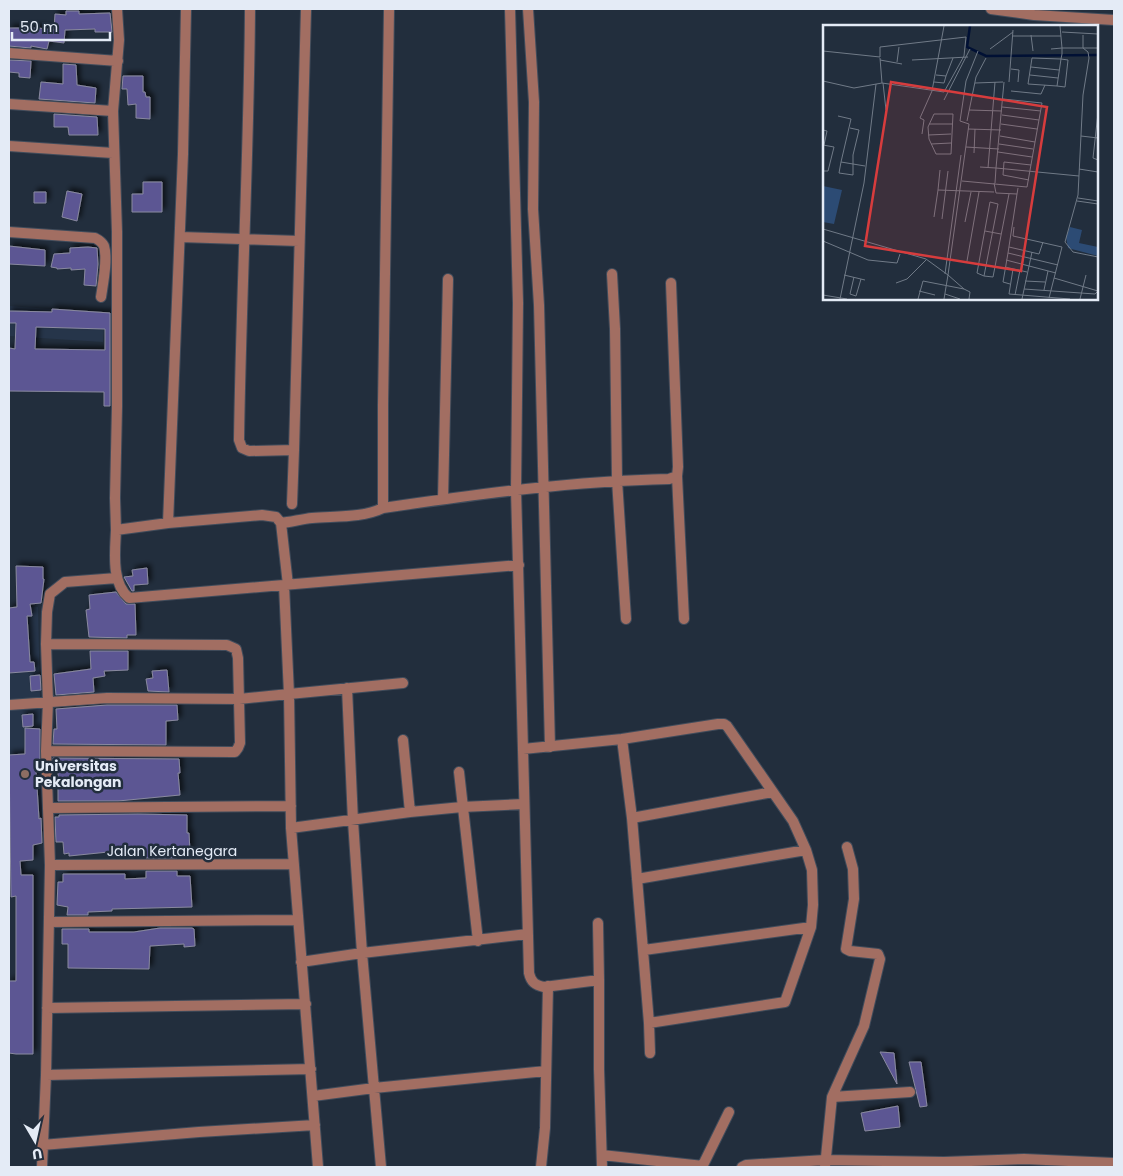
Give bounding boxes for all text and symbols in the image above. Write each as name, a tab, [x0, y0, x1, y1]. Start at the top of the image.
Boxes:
scale bar	[12, 10, 110, 42]
text: 50 m	[20, 16, 58, 37]
inset map	[823, 25, 1098, 300]
place label: Universitas Pekalongan	[35, 756, 121, 792]
marker: Universitas Pekalongan	[19, 768, 31, 780]
street label: Jalan Kertanegara	[107, 841, 237, 861]
north arrow	[10, 1116, 60, 1166]
text: U	[30, 1143, 43, 1165]

